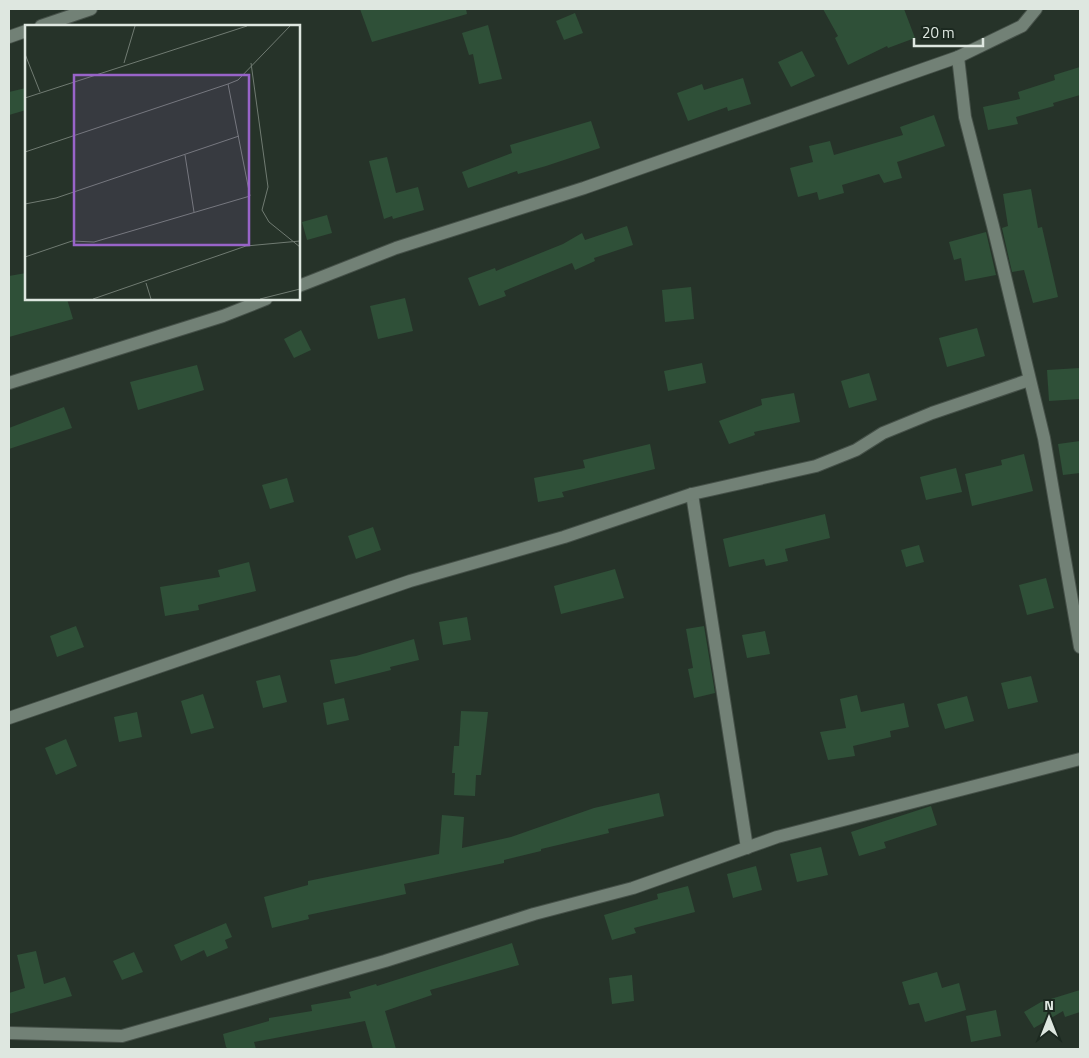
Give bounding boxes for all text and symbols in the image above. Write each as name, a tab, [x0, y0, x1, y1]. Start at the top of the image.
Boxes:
scale bar	[914, 15, 983, 47]
text: 20 m	[922, 21, 955, 44]
inset map	[25, 25, 300, 300]
north arrow	[1024, 993, 1074, 1043]
text: N	[1044, 994, 1054, 1015]

